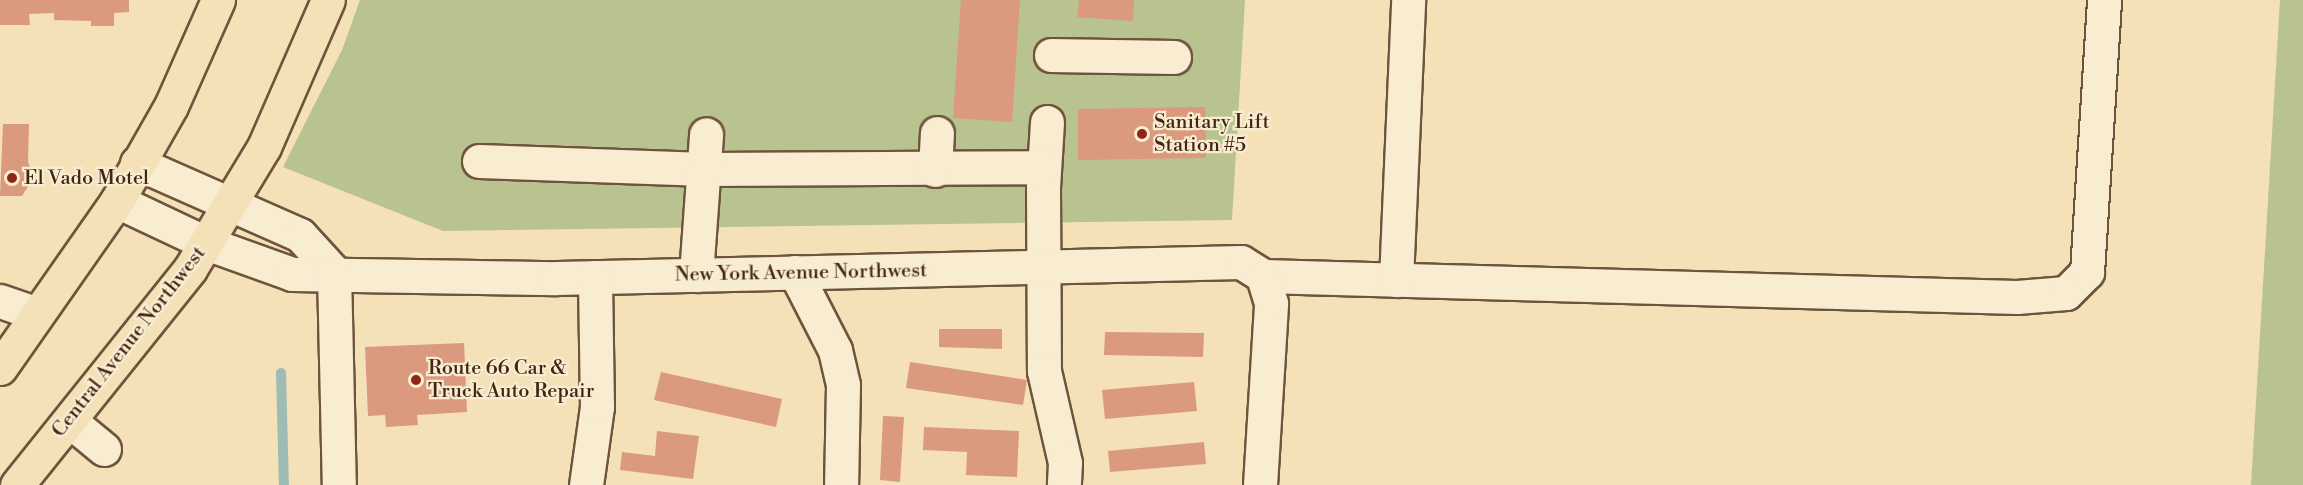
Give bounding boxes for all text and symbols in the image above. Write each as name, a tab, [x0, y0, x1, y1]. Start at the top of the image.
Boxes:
place label: Sanitary Lift Station #5	[1154, 110, 1269, 157]
marker: Sanitary Lift Station #5	[1135, 127, 1149, 141]
place label: El Vado Motel	[24, 166, 149, 190]
marker: El Vado Motel	[5, 171, 19, 185]
street label: Central Avenue Northwest	[47, 242, 211, 442]
street label: New York Avenue Northwest	[675, 259, 927, 287]
place label: Route 66 Car & Truck Auto Repair	[428, 356, 594, 403]
marker: Route 66 Car & Truck Auto Repair	[409, 373, 423, 387]

